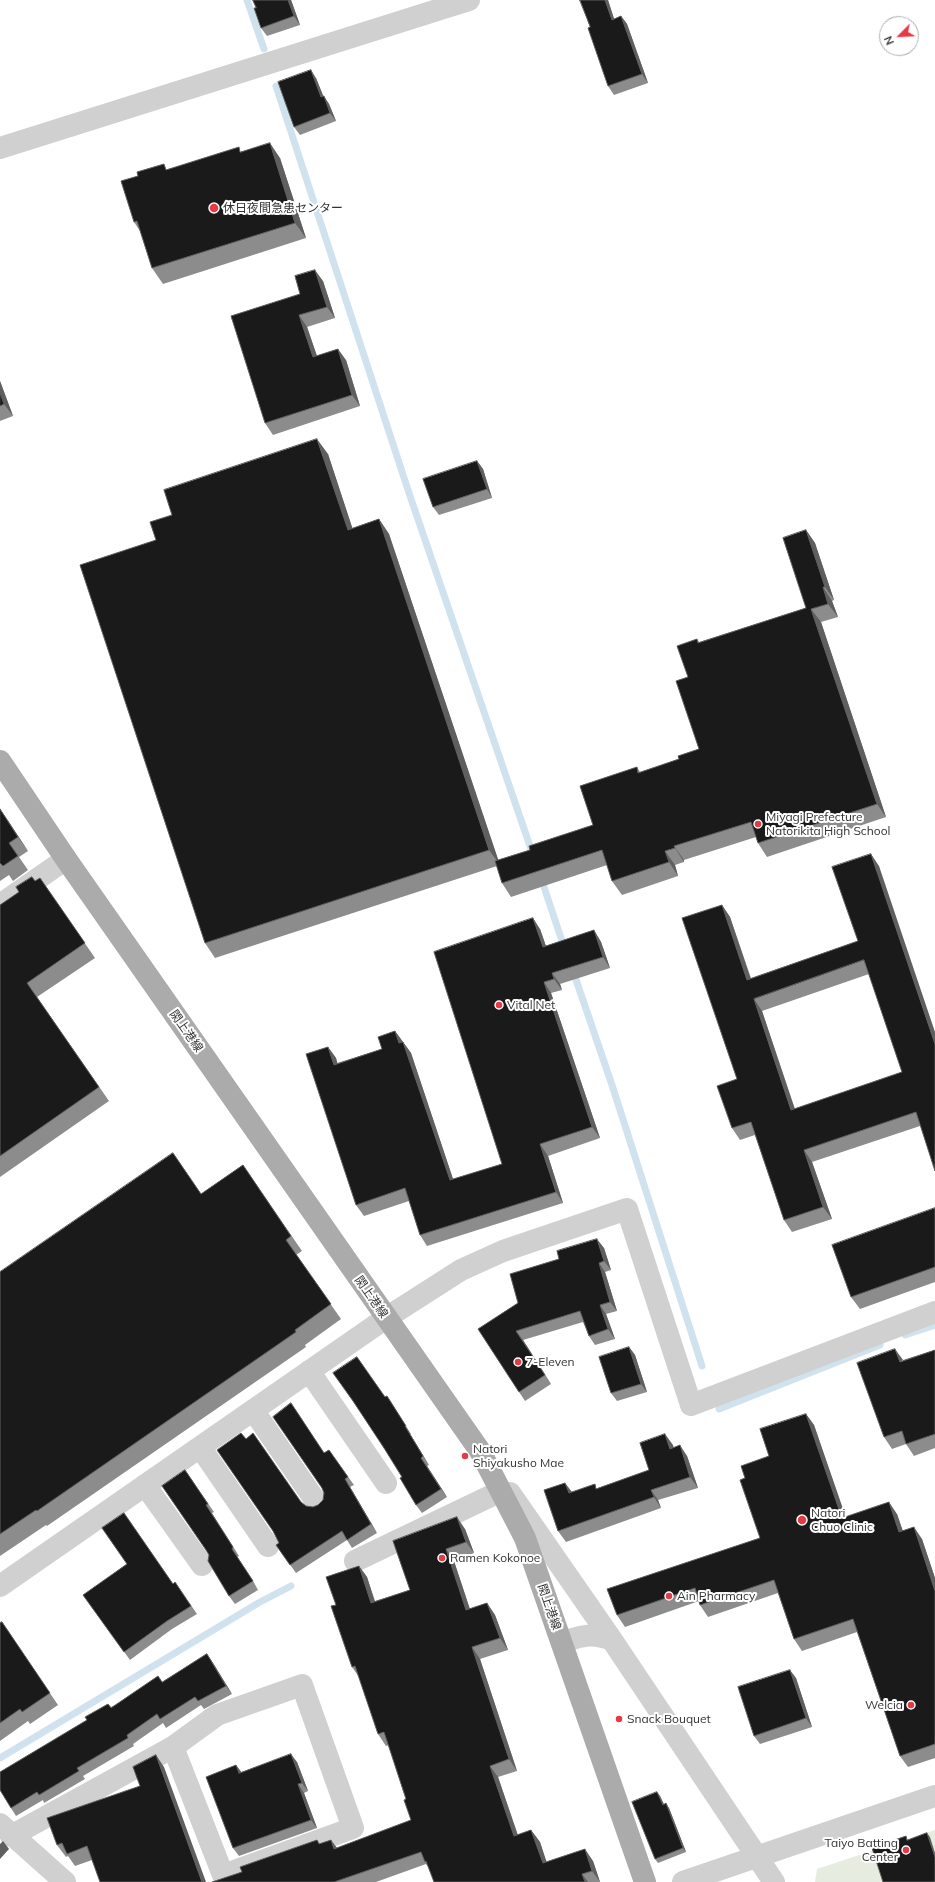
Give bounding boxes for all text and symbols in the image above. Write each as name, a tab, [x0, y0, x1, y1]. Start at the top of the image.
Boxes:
north arrow	[879, 16, 919, 56]
text: N	[881, 34, 897, 47]
place label: 休日夜間急患センター	[223, 201, 343, 215]
marker: 休日夜間急患センター	[208, 202, 220, 214]
place label: Miyagi Prefecture Natorikita High School	[766, 810, 890, 838]
marker: Miyagi Prefecture Natorikita High School	[753, 819, 763, 829]
place label: Vital Net	[507, 998, 555, 1012]
marker: Vital Net	[494, 1000, 504, 1010]
street label: 閖上港線	[166, 1007, 206, 1055]
street label: 閖上港線	[351, 1273, 391, 1321]
place label: 7-Eleven	[526, 1355, 575, 1369]
marker: 7-Eleven	[513, 1357, 523, 1367]
place label: Natori Shiyakusho Mae	[473, 1442, 564, 1470]
marker: Natori Shiyakusho Mae	[460, 1451, 470, 1461]
place label: Natori Chuo Clinic	[811, 1506, 873, 1534]
marker: Natori Chuo Clinic	[796, 1514, 808, 1526]
place label: Ramen Kokonoe	[450, 1551, 540, 1565]
marker: Ramen Kokonoe	[437, 1553, 447, 1563]
street label: 閖上港線	[534, 1582, 564, 1632]
place label: Ain Pharmacy	[677, 1589, 755, 1603]
marker: Ain Pharmacy	[664, 1591, 674, 1601]
place label: Welcia	[865, 1698, 903, 1712]
marker: Welcia	[906, 1700, 916, 1710]
place label: Snack Bouquet	[627, 1712, 711, 1726]
marker: Snack Bouquet	[614, 1714, 624, 1724]
place label: Taiyo Batting Center	[825, 1836, 898, 1864]
marker: Taiyo Batting Center	[901, 1845, 911, 1855]

